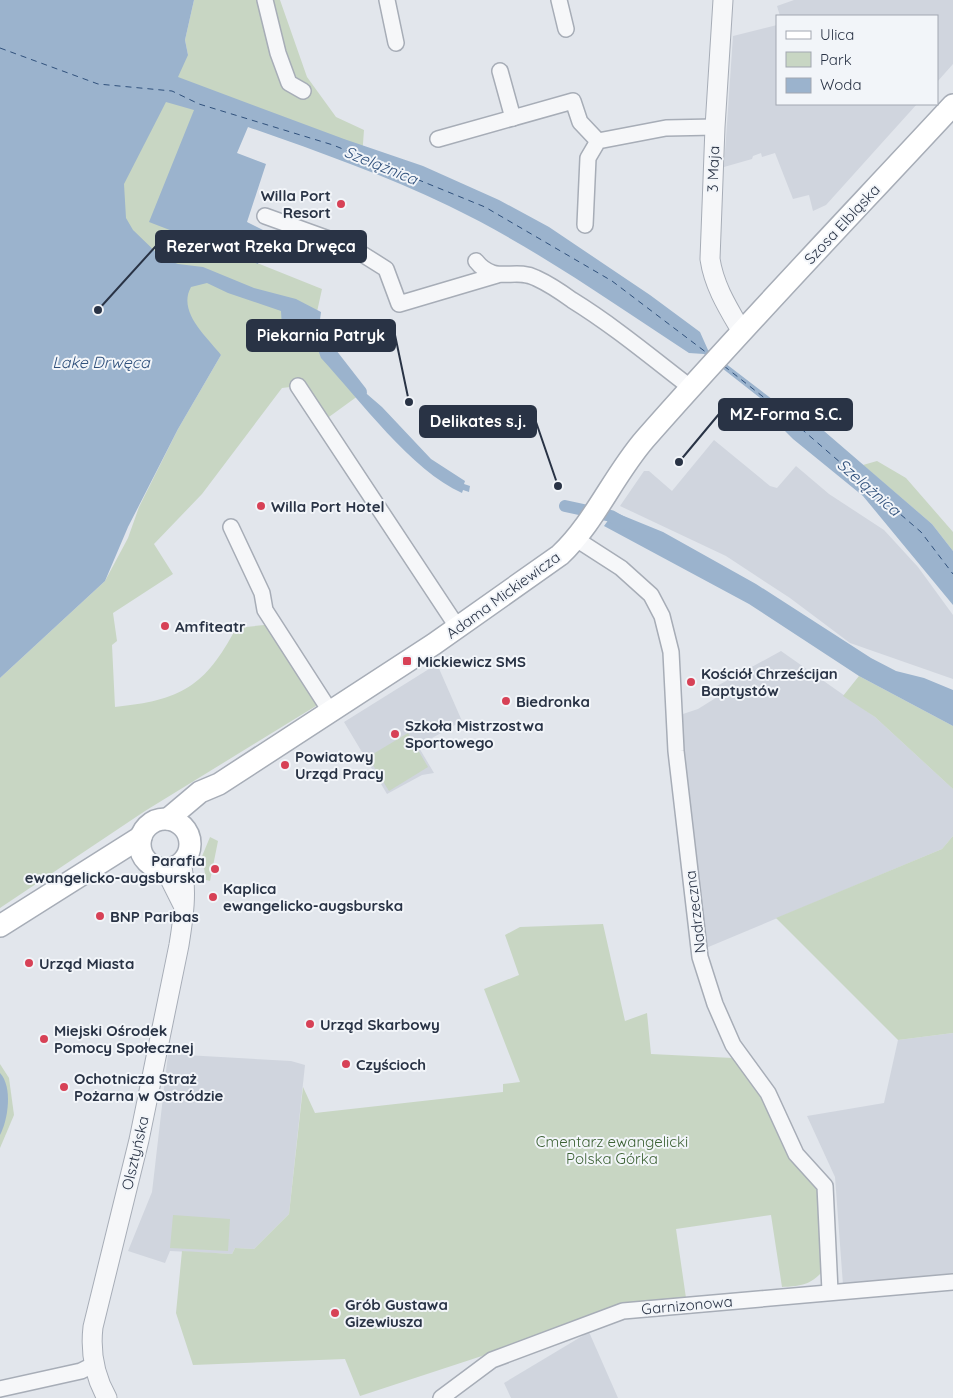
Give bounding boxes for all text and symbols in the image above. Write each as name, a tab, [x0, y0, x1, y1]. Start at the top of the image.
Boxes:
legend	[776, 15, 938, 105]
text: Ulica	[820, 25, 854, 44]
text: Park	[820, 50, 852, 69]
text: Woda	[820, 75, 862, 94]
water label: Szelążnica	[341, 141, 422, 189]
street label: 3 Maja	[703, 145, 723, 193]
street label: Szosa Elbląska	[800, 180, 884, 268]
place label: Willa Port Resort	[261, 186, 331, 222]
marker: Willa Port Resort	[335, 198, 347, 210]
callout: Rezerwat Rzeka Drwęca	[156, 231, 366, 262]
text: Rezerwat Rzeka Drwęca	[166, 236, 356, 256]
callout: Piekarnia Patryk	[247, 320, 395, 351]
text: Piekarnia Patryk	[257, 325, 385, 345]
water label: Lake Drwęca	[52, 352, 151, 372]
callout: MZ-Forma S.C.	[719, 399, 852, 430]
text: MZ-Forma S.C.	[730, 404, 842, 424]
callout: Delikates s.j.	[420, 406, 536, 437]
text: Delikates s.j.	[430, 411, 526, 431]
water label: Szelążnica	[833, 454, 906, 521]
place label: Willa Port Hotel	[271, 497, 385, 516]
marker: Willa Port Hotel	[255, 500, 267, 512]
street label: Adama Mickiewicza	[442, 547, 564, 643]
place label: Amfiteatr	[175, 617, 246, 636]
marker: Amfiteatr	[159, 620, 171, 632]
place label: Mickiewicz SMS	[417, 652, 526, 671]
marker: Mickiewicz SMS	[401, 655, 413, 667]
place label: Kościół Chrześcijan Baptystów	[701, 664, 838, 700]
marker: Kościół Chrześcijan Baptystów	[685, 676, 697, 688]
place label: Biedronka	[516, 692, 590, 711]
marker: Biedronka	[500, 695, 512, 707]
place label: Szkoła Mistrzostwa Sportowego	[405, 716, 544, 752]
marker: Szkoła Mistrzostwa Sportowego	[389, 728, 401, 740]
place label: Powiatowy Urząd Pracy	[295, 747, 384, 783]
marker: Powiatowy Urząd Pracy	[279, 759, 291, 771]
place label: Parafia ewangelicko-augsburska	[25, 851, 205, 887]
marker: Parafia ewangelicko-augsburska	[209, 863, 221, 875]
street label: Nadrzeczna	[681, 870, 709, 954]
place label: Kaplica ewangelicko-augsburska	[223, 879, 403, 915]
marker: Kaplica ewangelicko-augsburska	[207, 891, 219, 903]
place label: BNP Paribas	[110, 907, 199, 926]
marker: BNP Paribas	[94, 910, 106, 922]
place label: Urząd Miasta	[39, 954, 134, 973]
marker: Urząd Miasta	[23, 957, 35, 969]
place label: Urząd Skarbowy	[320, 1015, 440, 1034]
marker: Urząd Skarbowy	[304, 1018, 316, 1030]
place label: Miejski Ośrodek Pomocy Społecznej	[54, 1021, 194, 1057]
marker: Miejski Ośrodek Pomocy Społecznej	[38, 1033, 50, 1045]
place label: Czyścioch	[356, 1055, 426, 1074]
marker: Czyścioch	[340, 1058, 352, 1070]
place label: Ochotnicza Straż Pożarna w Ostródzie	[74, 1069, 224, 1105]
marker: Ochotnicza Straż Pożarna w Ostródzie	[58, 1081, 70, 1093]
street label: Olsztyńska	[117, 1114, 153, 1192]
park label: Cmentarz ewangelicki Polska Górka	[536, 1132, 688, 1168]
street label: Garnizonowa	[641, 1292, 733, 1318]
place label: Grób Gustawa Gizewiusza	[345, 1295, 448, 1331]
marker: Grób Gustawa Gizewiusza	[329, 1307, 341, 1319]

